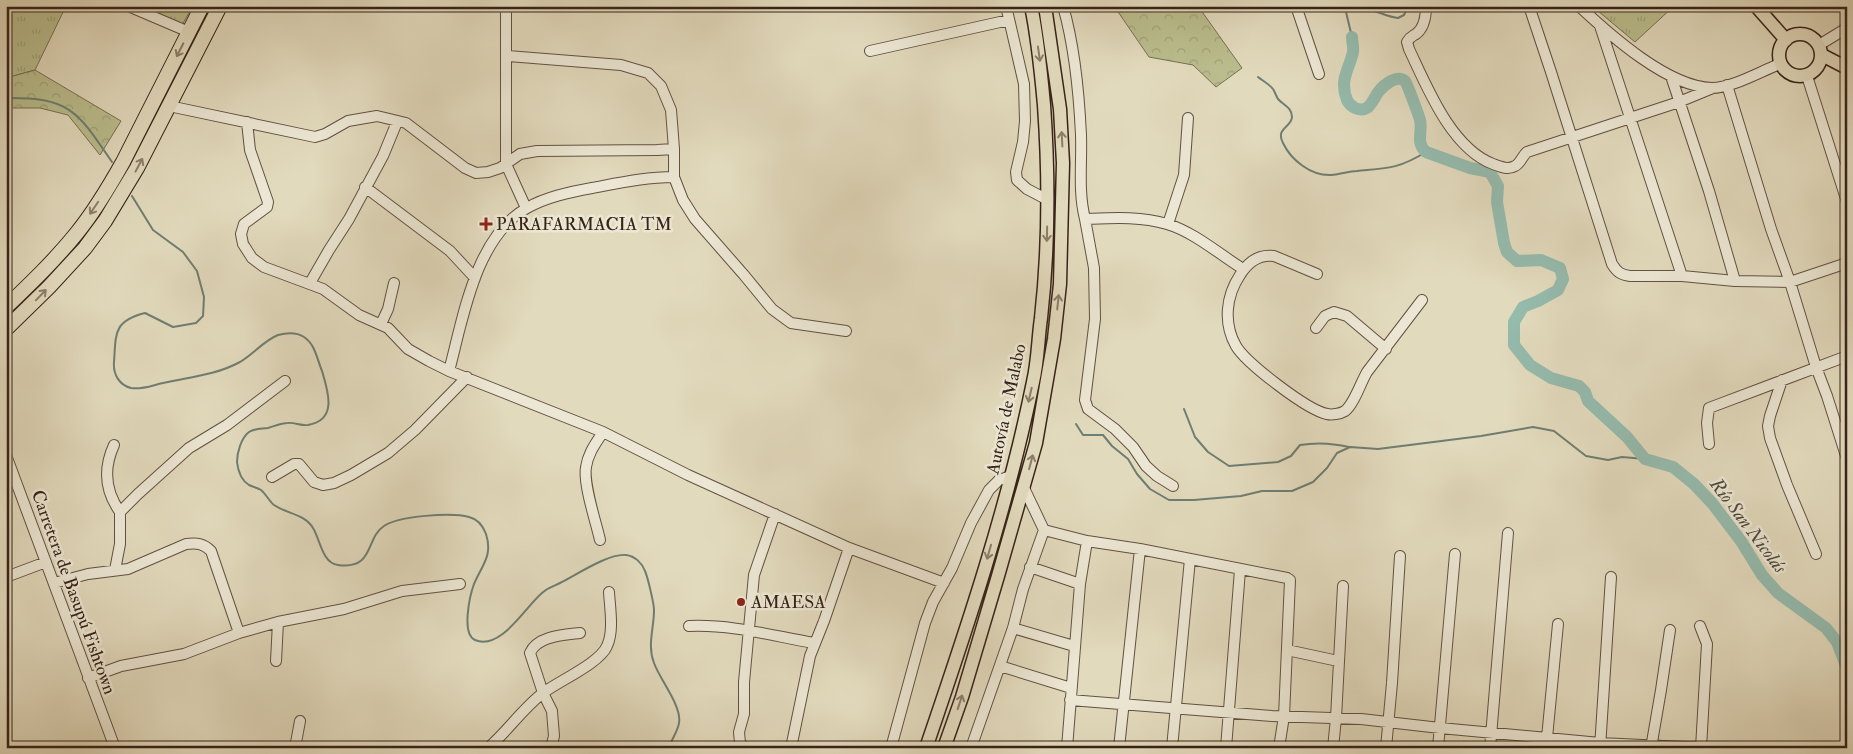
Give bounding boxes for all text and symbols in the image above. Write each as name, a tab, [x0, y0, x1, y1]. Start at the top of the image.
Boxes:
one-way arrow	[175, 42, 185, 57]
one-way arrow	[1034, 46, 1044, 62]
one-way arrow	[1057, 132, 1066, 148]
one-way arrow	[134, 158, 144, 173]
one-way arrow	[89, 201, 99, 215]
place label: PARAFARMACIA TM	[496, 213, 672, 236]
marker: PARAFARMACIA TM	[480, 218, 492, 230]
one-way arrow	[1042, 226, 1052, 242]
one-way arrow	[35, 288, 47, 301]
one-way arrow	[1053, 294, 1063, 310]
street label: Autovía de Malabo	[981, 341, 1032, 478]
one-way arrow	[1025, 387, 1034, 403]
one-way arrow	[1027, 454, 1036, 470]
water label: Río San Nicolás	[1704, 472, 1792, 579]
street label: Carretera de Basupú Fishtown	[26, 487, 121, 697]
one-way arrow	[983, 544, 993, 560]
place label: AMAESA	[750, 591, 826, 614]
marker: AMAESA	[735, 596, 747, 608]
one-way arrow	[956, 694, 965, 710]

